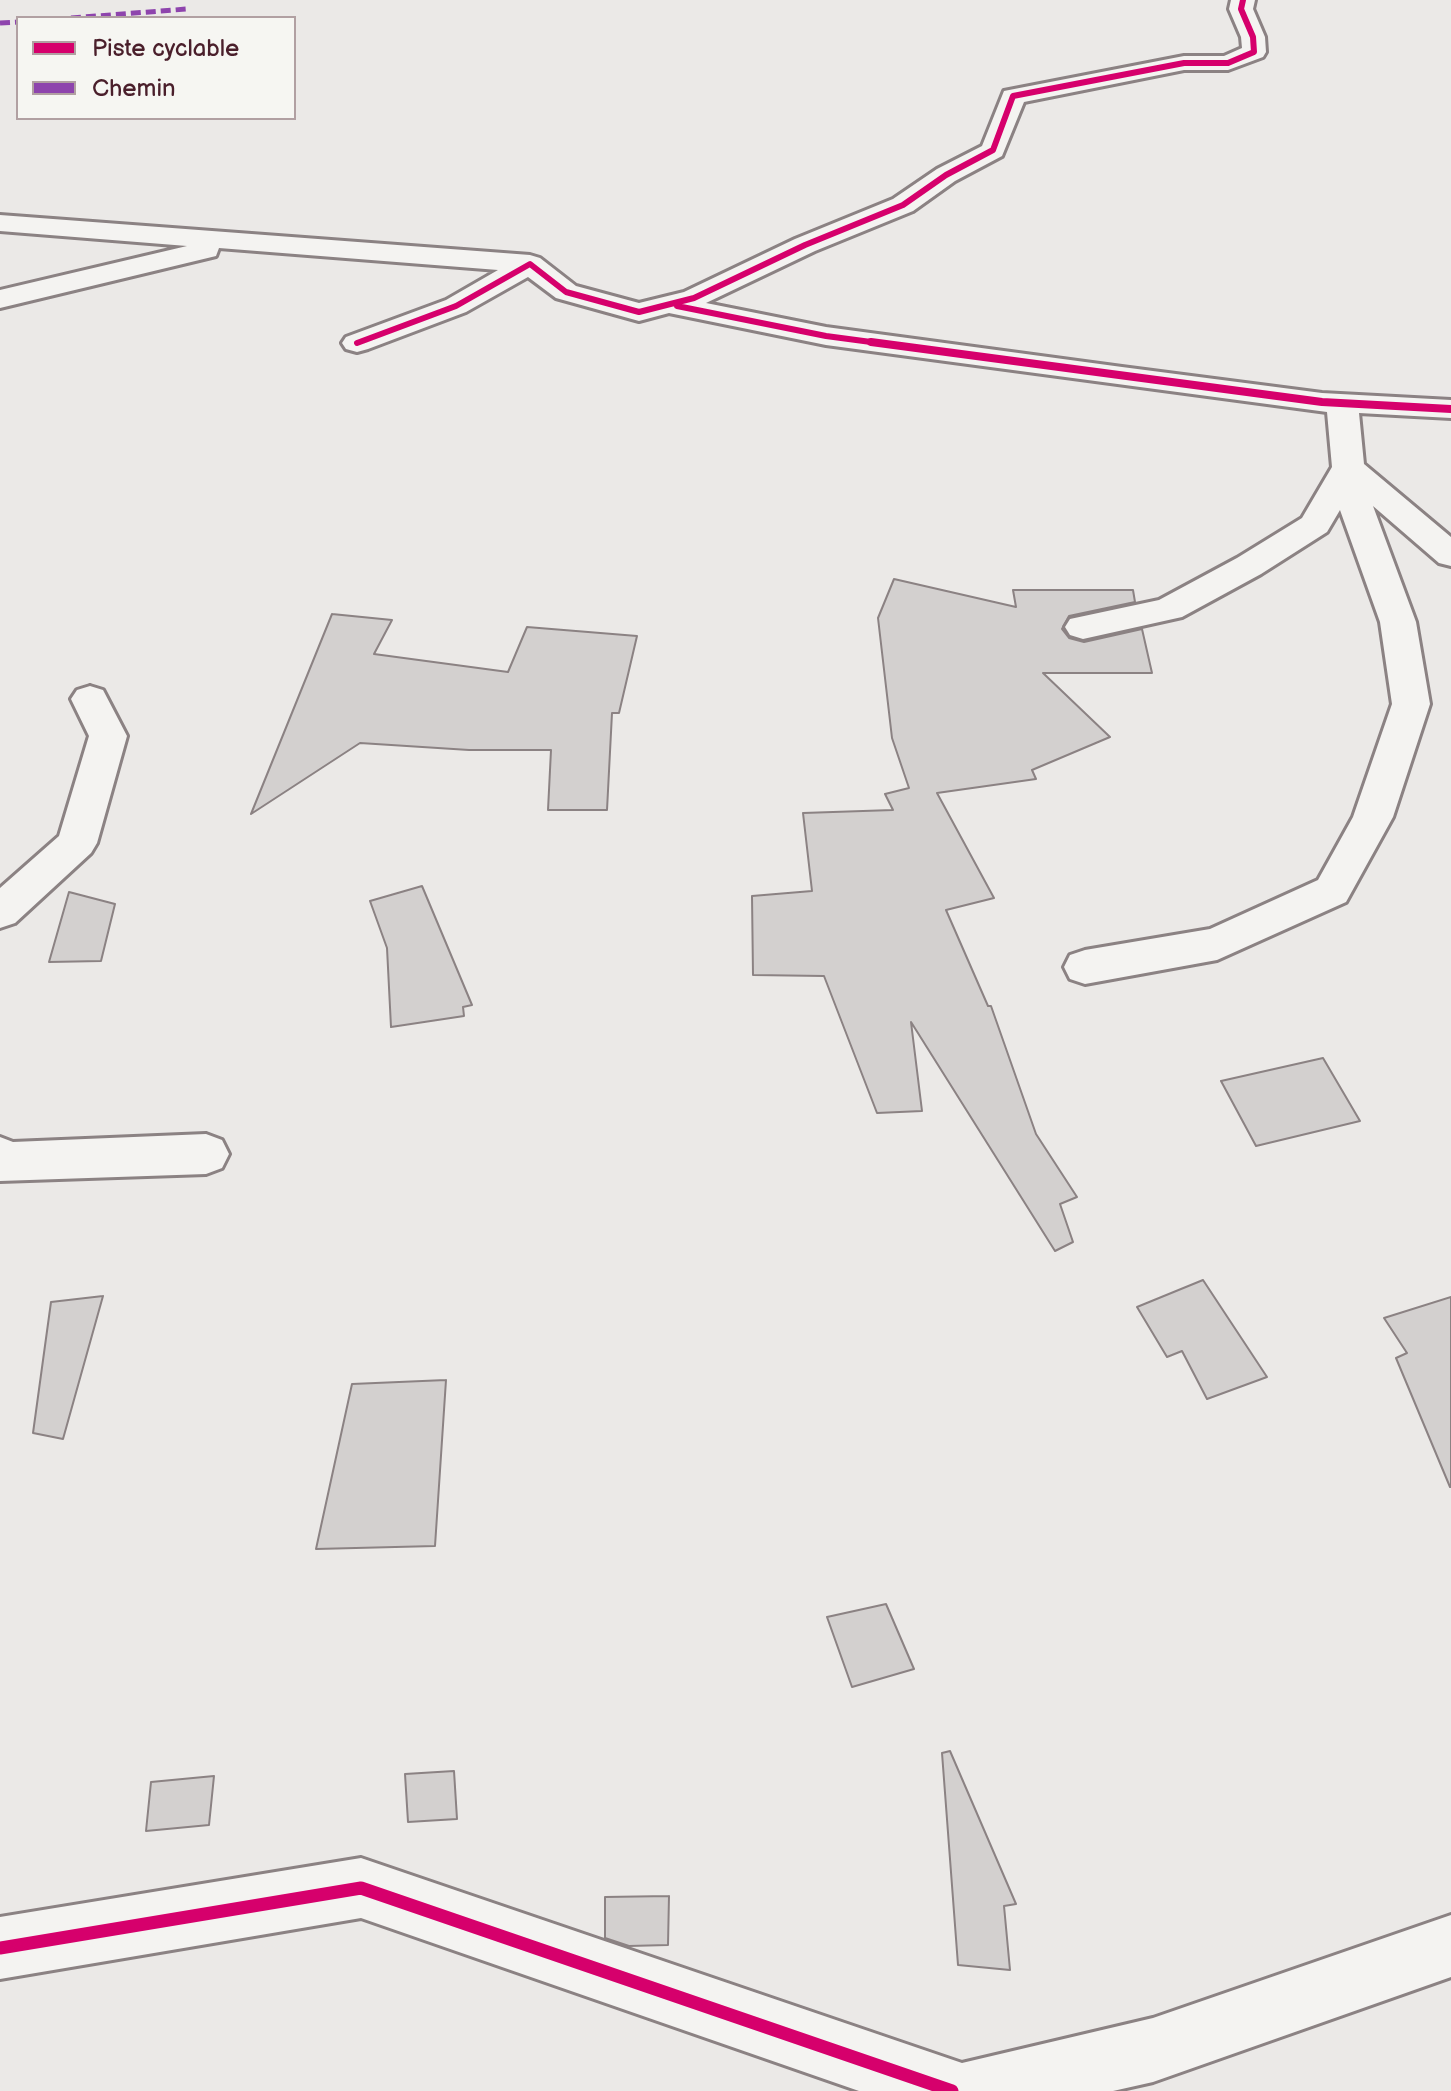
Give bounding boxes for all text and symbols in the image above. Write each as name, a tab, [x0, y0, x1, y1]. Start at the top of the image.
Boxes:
legend	[16, 16, 296, 120]
text: Piste cyclable	[92, 34, 239, 63]
text: Chemin	[92, 74, 176, 103]

